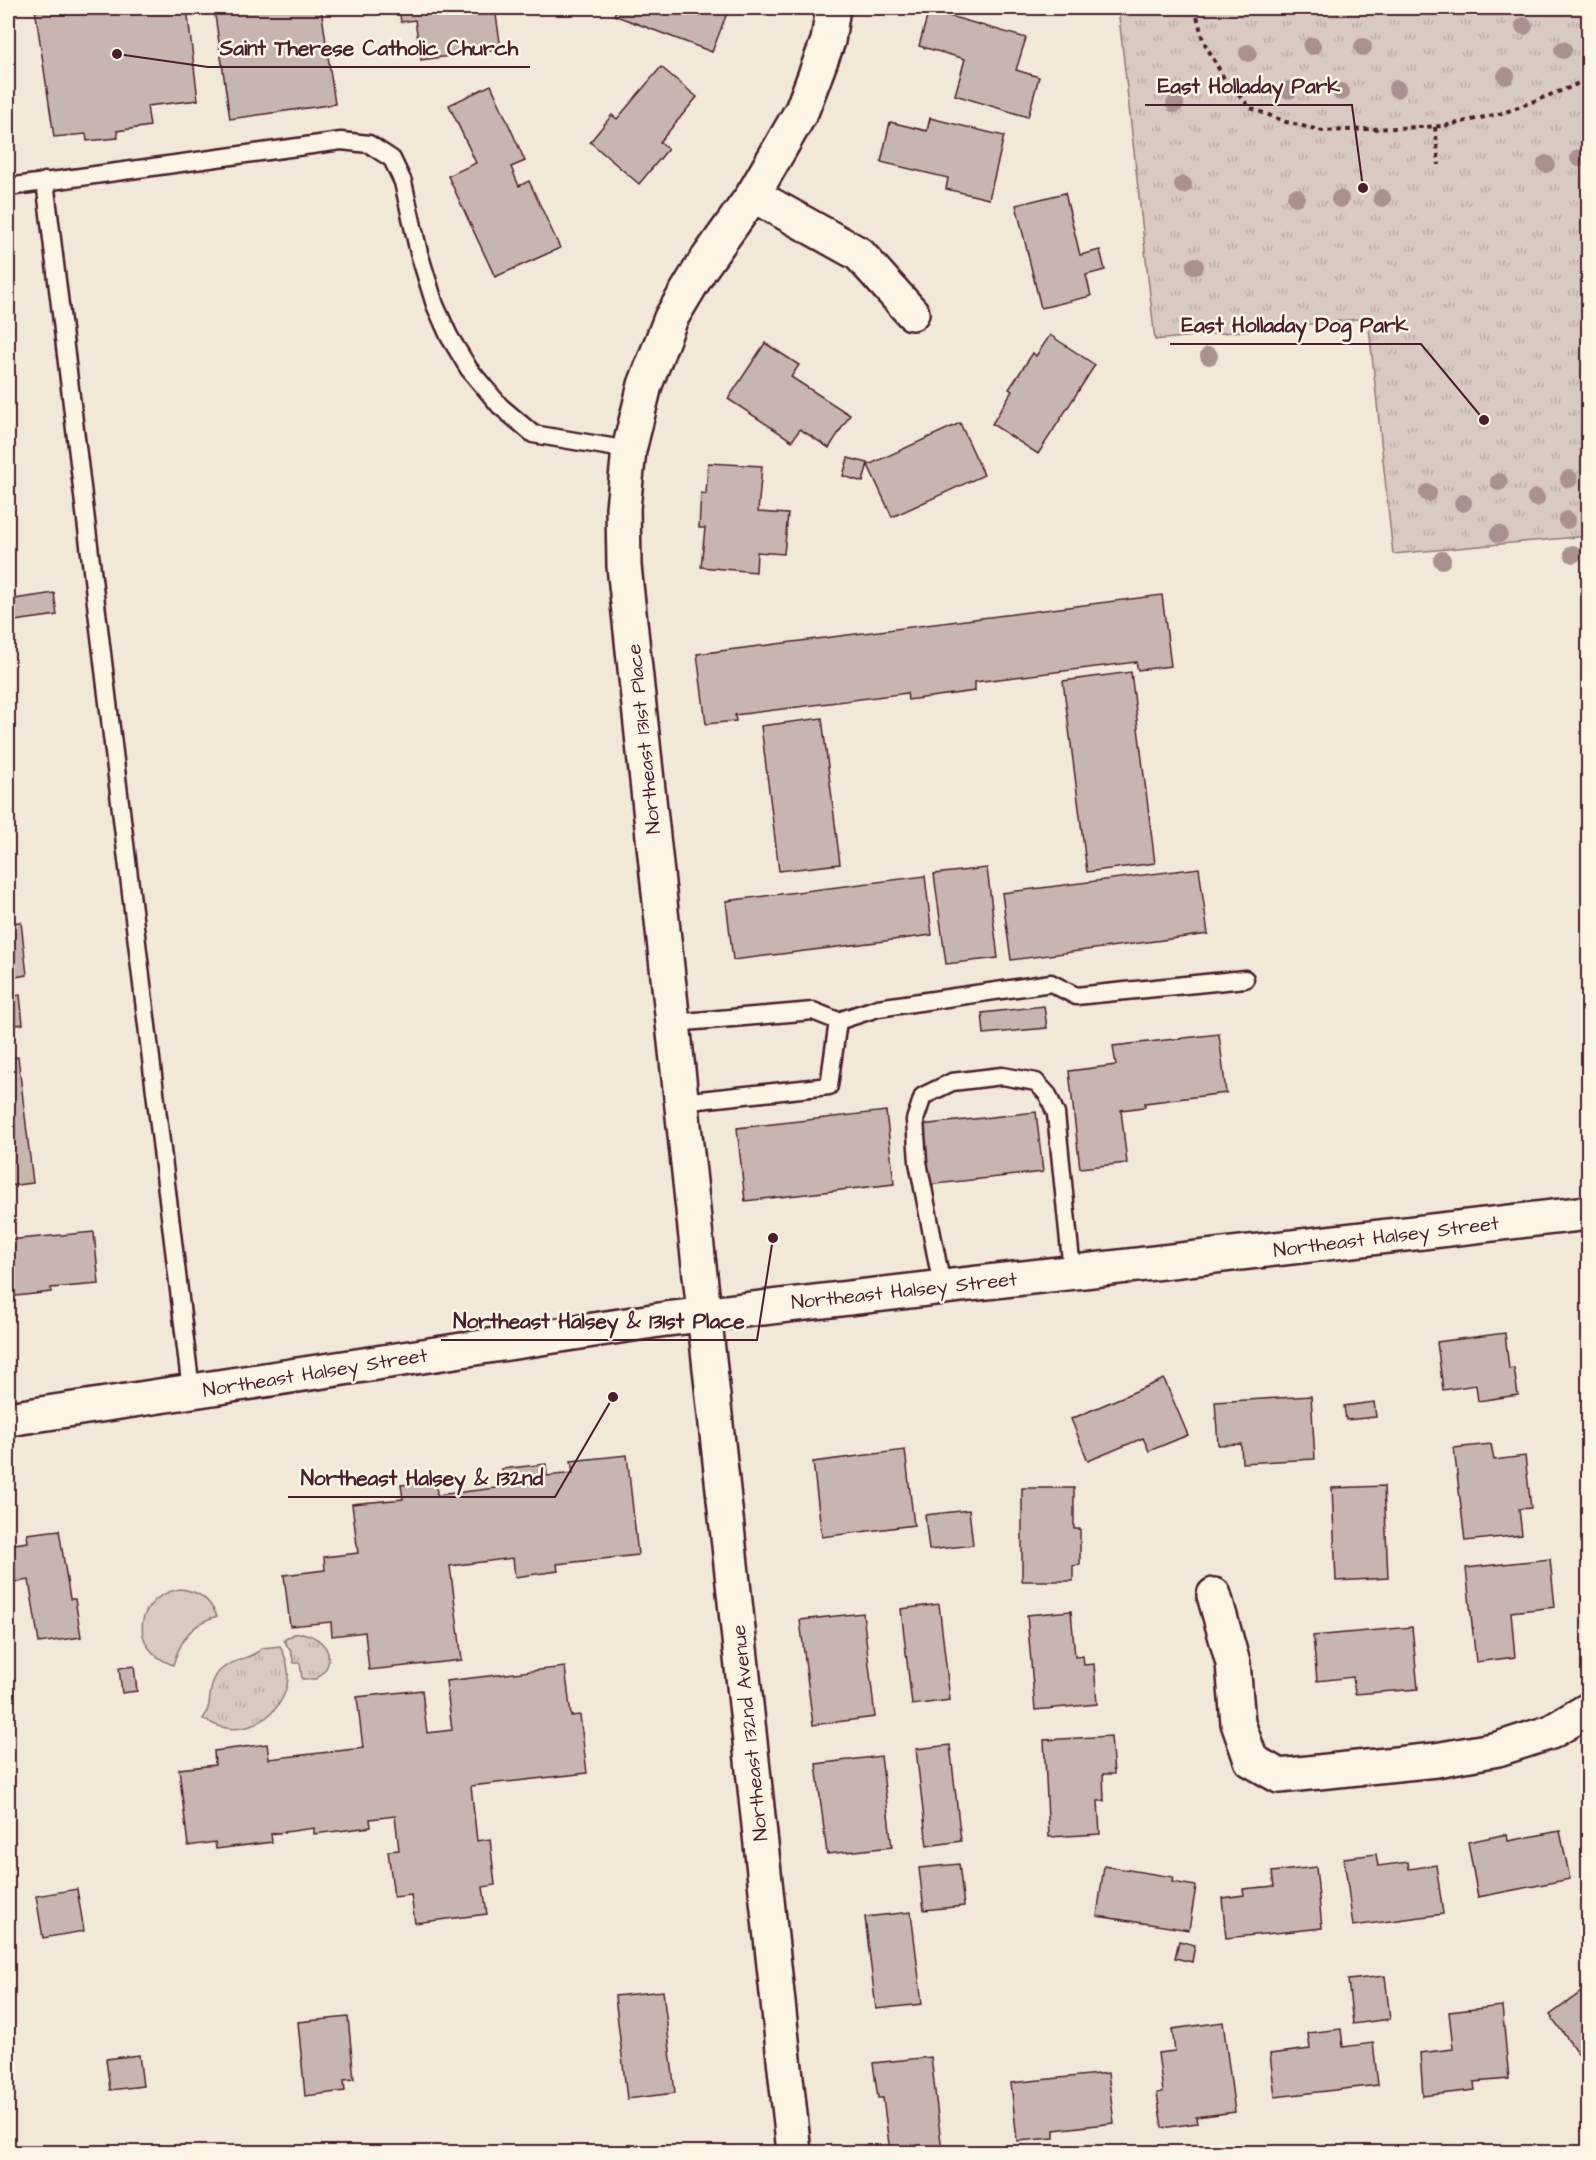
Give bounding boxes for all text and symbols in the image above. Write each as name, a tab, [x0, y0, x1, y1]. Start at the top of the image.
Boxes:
callout: Saint Therese Catholic Church	[208, 28, 530, 67]
text: Saint Therese Catholic Church	[219, 34, 519, 63]
callout: East Holladay Park	[1145, 66, 1352, 105]
text: East Holladay Park	[1158, 72, 1340, 104]
callout: East Holladay Dog Park	[1170, 305, 1421, 344]
text: East Holladay Dog Park	[1182, 311, 1409, 343]
street label: Northeast 131st Place	[620, 642, 668, 835]
street label: Northeast Halsey Street	[1272, 1209, 1501, 1266]
street label: Northeast Halsey Street	[790, 1265, 1019, 1318]
callout: Northeast Halsey & 131st Place	[441, 1301, 757, 1340]
text: Northeast Halsey & 131st Place	[453, 1307, 745, 1339]
street label: Northeast Halsey Street	[201, 1341, 430, 1406]
callout: Northeast Halsey & 132nd	[288, 1458, 555, 1497]
text: Northeast Halsey & 132nd	[301, 1464, 544, 1496]
street label: Northeast 132nd Avenue	[725, 1623, 775, 1842]

